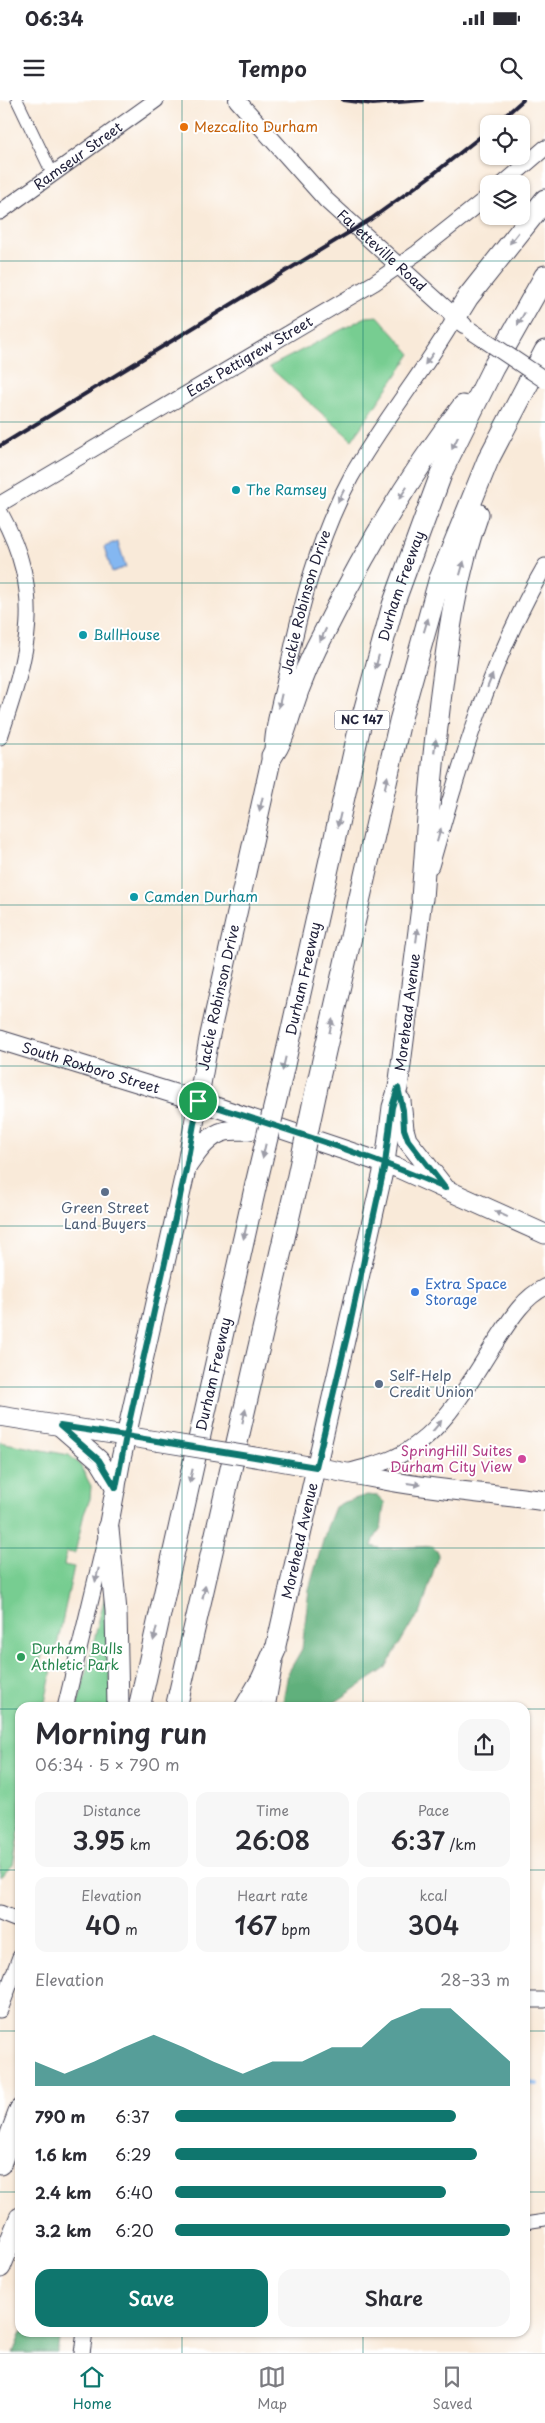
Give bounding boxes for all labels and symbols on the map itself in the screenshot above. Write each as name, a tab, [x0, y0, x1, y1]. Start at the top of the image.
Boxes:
street label: Ramseur Street	[29, 116, 127, 195]
place label: Mezcalito Durham	[194, 116, 318, 137]
marker: Mezcalito Durham	[178, 121, 190, 133]
street label: Fayetteville Road	[333, 204, 431, 296]
one-way arrow	[509, 231, 519, 245]
street label: East Pettigrew Street	[182, 310, 317, 401]
one-way arrow	[517, 311, 525, 326]
one-way arrow	[424, 352, 434, 366]
one-way arrow	[451, 436, 459, 451]
place label: The Ramsey	[246, 479, 327, 500]
marker: The Ramsey	[230, 484, 242, 496]
one-way arrow	[399, 487, 408, 500]
one-way arrow	[337, 489, 345, 503]
street label: Jackie Robinson Drive	[276, 527, 336, 676]
street label: Durham Freeway	[373, 528, 429, 644]
one-way arrow	[458, 560, 466, 575]
one-way arrow	[422, 617, 430, 632]
place label: BullHouse	[93, 624, 160, 645]
one-way arrow	[319, 627, 327, 642]
marker: BullHouse	[77, 629, 89, 641]
one-way arrow	[373, 655, 381, 670]
one-way arrow	[487, 674, 495, 688]
one-way arrow	[276, 694, 284, 709]
road number: NC 147	[334, 710, 390, 730]
one-way arrow	[431, 737, 439, 753]
one-way arrow	[382, 775, 390, 790]
one-way arrow	[257, 796, 265, 811]
one-way arrow	[335, 812, 343, 827]
one-way arrow	[436, 828, 444, 843]
place label: Camden Durham	[144, 886, 258, 907]
marker: Camden Durham	[128, 891, 140, 903]
street label: Durham Freeway	[280, 920, 326, 1037]
street label: Jackie Robinson Drive	[193, 922, 244, 1072]
one-way arrow	[413, 927, 421, 943]
street label: Morehead Avenue	[389, 952, 425, 1072]
one-way arrow	[327, 1019, 335, 1034]
street label: South Roxboro Street	[20, 1036, 163, 1099]
one-way arrow	[280, 1056, 288, 1071]
pin	[177, 1080, 219, 1122]
one-way arrow	[260, 1143, 268, 1159]
marker: Green Street Land Buyers	[99, 1186, 111, 1198]
place label: Green Street Land Buyers	[61, 1197, 149, 1234]
one-way arrow	[494, 1210, 508, 1218]
one-way arrow	[241, 1224, 249, 1239]
place label: Extra Space Storage	[425, 1273, 508, 1310]
marker: Extra Space Storage	[409, 1286, 421, 1298]
street label: Durham Freeway	[190, 1315, 236, 1433]
place label: Self-Help Credit Union	[389, 1365, 474, 1402]
marker: Self-Help Credit Union	[373, 1378, 385, 1390]
one-way arrow	[240, 1408, 248, 1424]
one-way arrow	[431, 1419, 442, 1432]
place label: SpringHill Suites Durham City View	[390, 1440, 512, 1477]
marker: SpringHill Suites Durham City View	[516, 1453, 528, 1465]
one-way arrow	[187, 1468, 195, 1483]
street label: Morehead Avenue	[276, 1480, 323, 1601]
one-way arrow	[406, 1480, 422, 1488]
one-way arrow	[93, 1567, 101, 1582]
one-way arrow	[200, 1584, 208, 1600]
one-way arrow	[151, 1627, 159, 1642]
place label: Durham Bulls Athletic Park	[31, 1638, 123, 1675]
marker: Durham Bulls Athletic Park	[15, 1651, 27, 1663]

